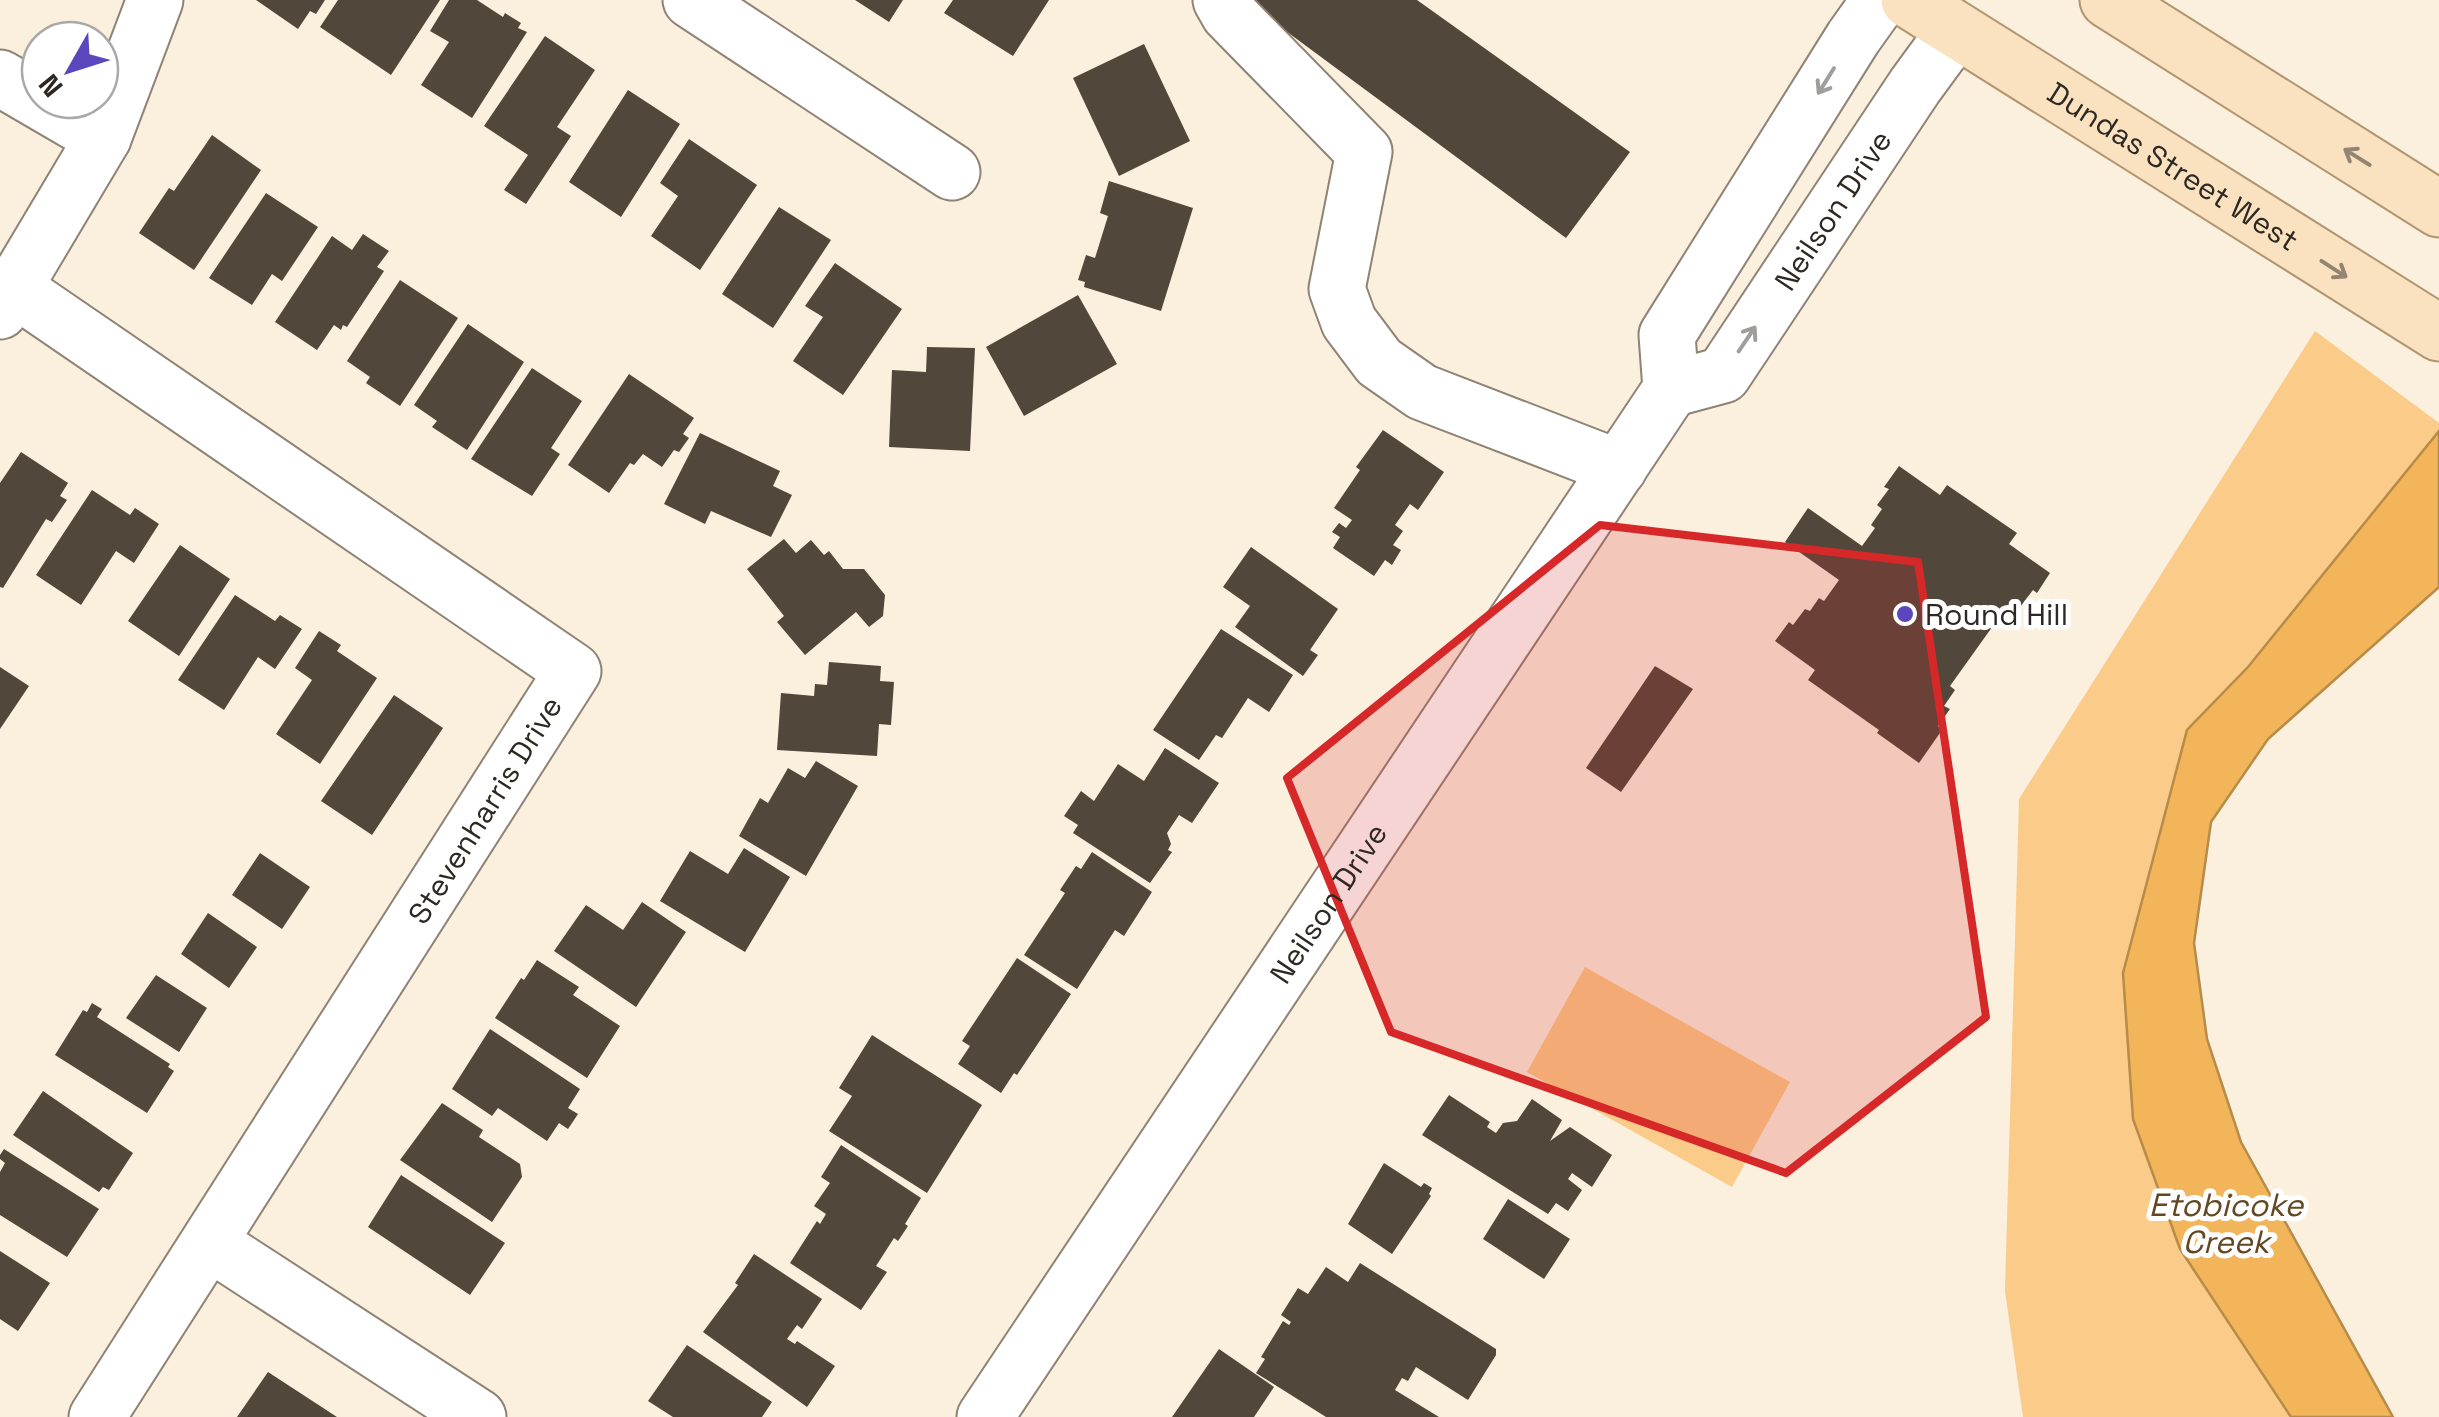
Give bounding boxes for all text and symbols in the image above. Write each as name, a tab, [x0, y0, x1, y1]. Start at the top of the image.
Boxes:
north arrow	[20, 20, 120, 120]
one-way arrow	[1816, 66, 1836, 95]
text: N	[31, 67, 70, 104]
street label: Dundas Street West	[2041, 73, 2306, 259]
street label: Neilson Drive	[1765, 122, 1900, 298]
one-way arrow	[2343, 147, 2371, 168]
one-way arrow	[2319, 258, 2348, 279]
one-way arrow	[1736, 325, 1757, 353]
place label: Round Hill	[1925, 595, 2068, 634]
marker: Round Hill	[1894, 603, 1916, 625]
street label: Stevenharris Drive	[399, 689, 571, 931]
street label: Neilson Drive	[1261, 815, 1396, 991]
water label: Etobicoke Creek	[2149, 1185, 2304, 1262]

